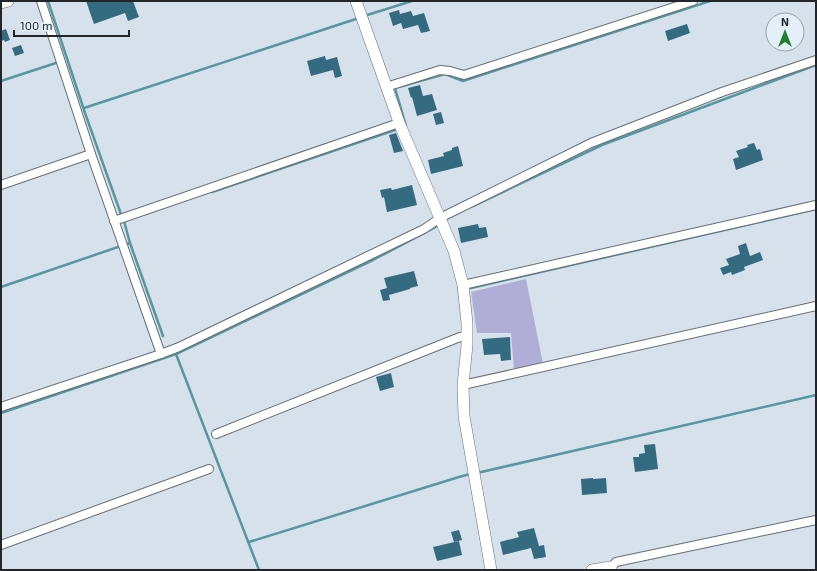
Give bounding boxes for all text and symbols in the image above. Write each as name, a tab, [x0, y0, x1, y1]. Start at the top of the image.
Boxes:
scale bar	[14, 12, 129, 38]
north arrow	[765, 12, 805, 52]
text: N	[781, 15, 789, 28]
text: 100 m	[20, 18, 52, 32]

